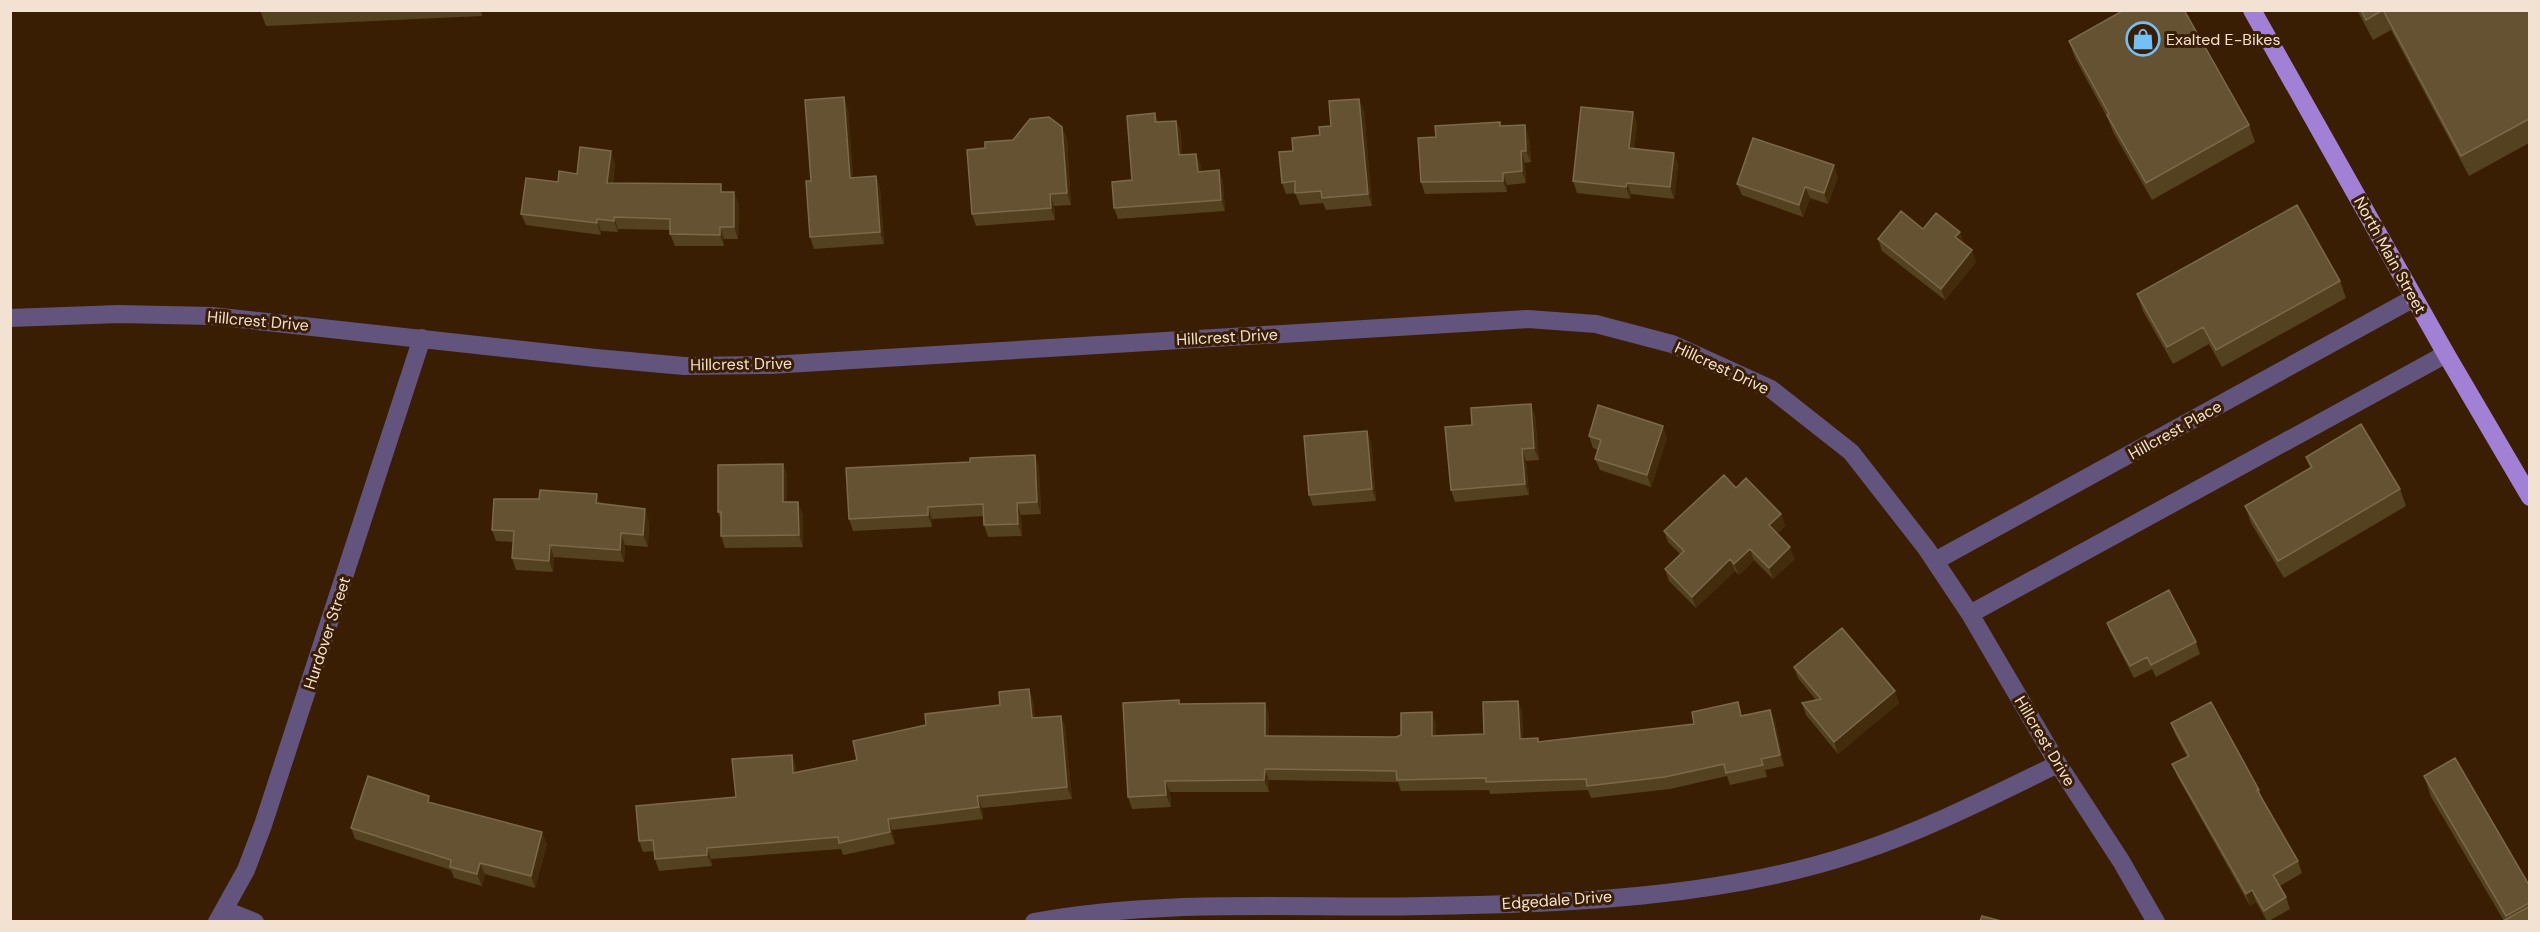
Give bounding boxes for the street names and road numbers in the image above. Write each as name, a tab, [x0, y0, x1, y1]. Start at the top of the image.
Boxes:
street label: North Main Street	[2349, 193, 2431, 317]
street label: Hillcrest Drive	[206, 306, 310, 336]
street label: Hillcrest Drive	[1176, 324, 1278, 350]
street label: Hillcrest Drive	[1671, 337, 1773, 399]
street label: Hillcrest Drive	[690, 353, 792, 375]
street label: Hillcrest Place	[2125, 396, 2225, 464]
street label: Hurdover Street	[299, 574, 355, 692]
street label: Hillcrest Drive	[2010, 692, 2080, 790]
street label: Edgedale Drive	[1501, 886, 1613, 914]

